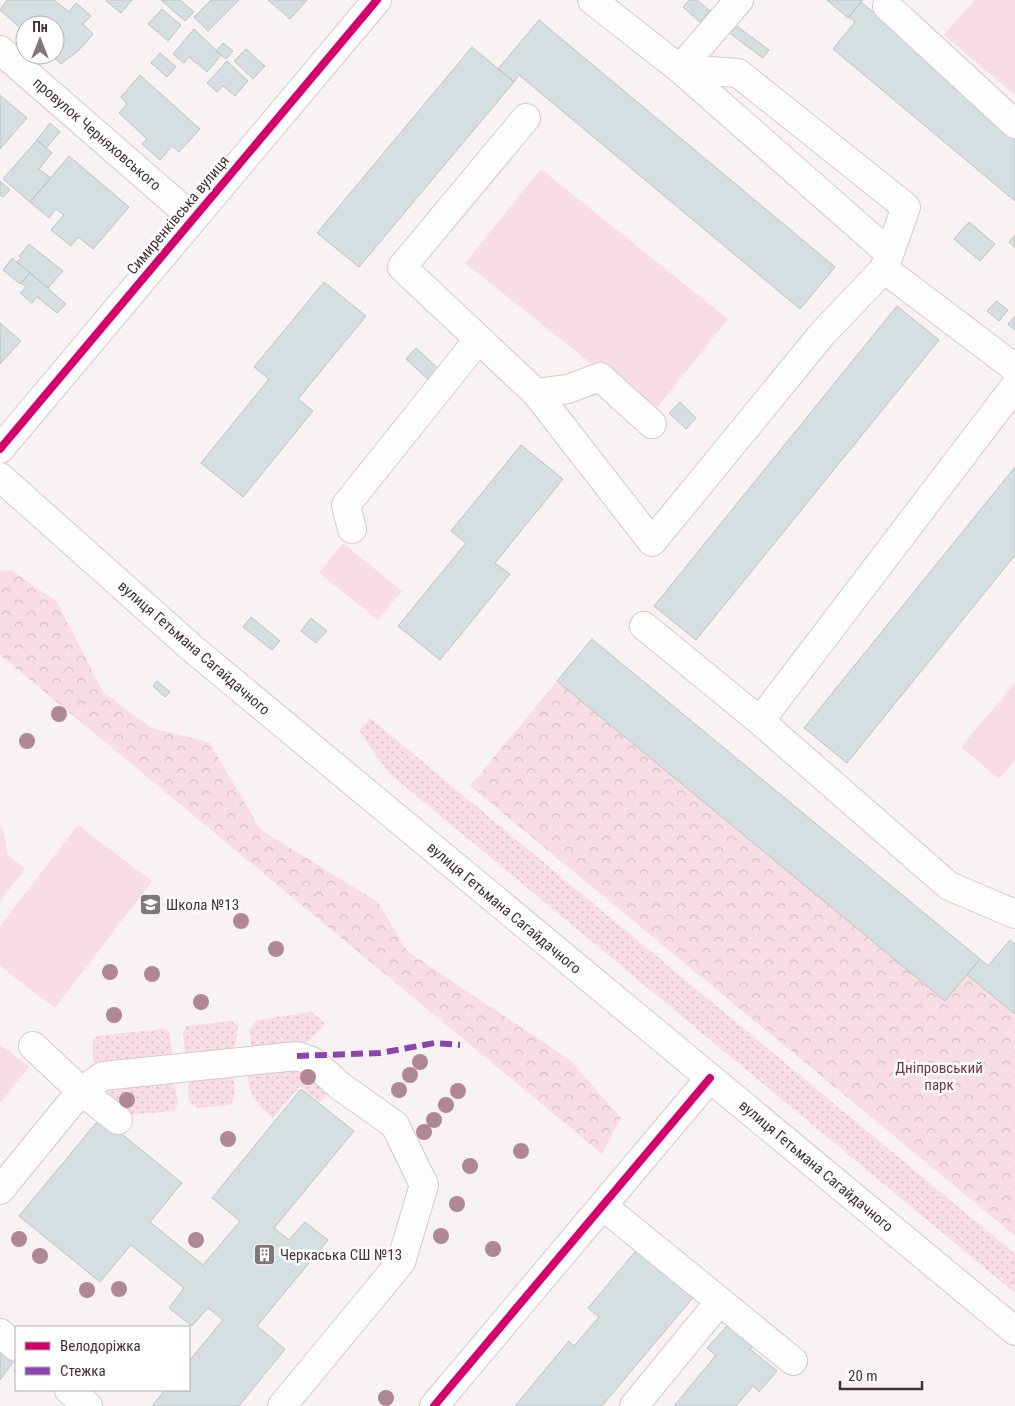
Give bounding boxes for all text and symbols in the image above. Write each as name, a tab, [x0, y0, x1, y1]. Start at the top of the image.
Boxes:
north arrow	[15, 15, 65, 65]
text: Пн	[32, 19, 48, 35]
street label: провулок Черняховського	[29, 74, 165, 194]
street label: Симиренківська вулиця	[123, 152, 233, 278]
street label: вулиця Гетьмана Сагайдачного	[114, 577, 274, 719]
street label: вулиця Гетьмана Сагайдачного	[423, 838, 585, 978]
school or university icon: Школа №13	[138, 893, 162, 917]
place label: Школа №13	[166, 896, 239, 914]
park label: Дніпровський парк	[895, 1059, 983, 1094]
street label: вулиця Гетьмана Сагайдачного	[735, 1096, 897, 1236]
building icon: Черкаська СШ №13	[252, 1243, 276, 1267]
place label: Черкаська СШ №13	[280, 1246, 402, 1264]
legend	[15, 1326, 190, 1391]
text: Велодоріжка	[60, 1337, 141, 1355]
scale bar	[840, 1358, 922, 1390]
text: Стежка	[60, 1362, 106, 1380]
text: 20 m	[848, 1367, 878, 1385]

